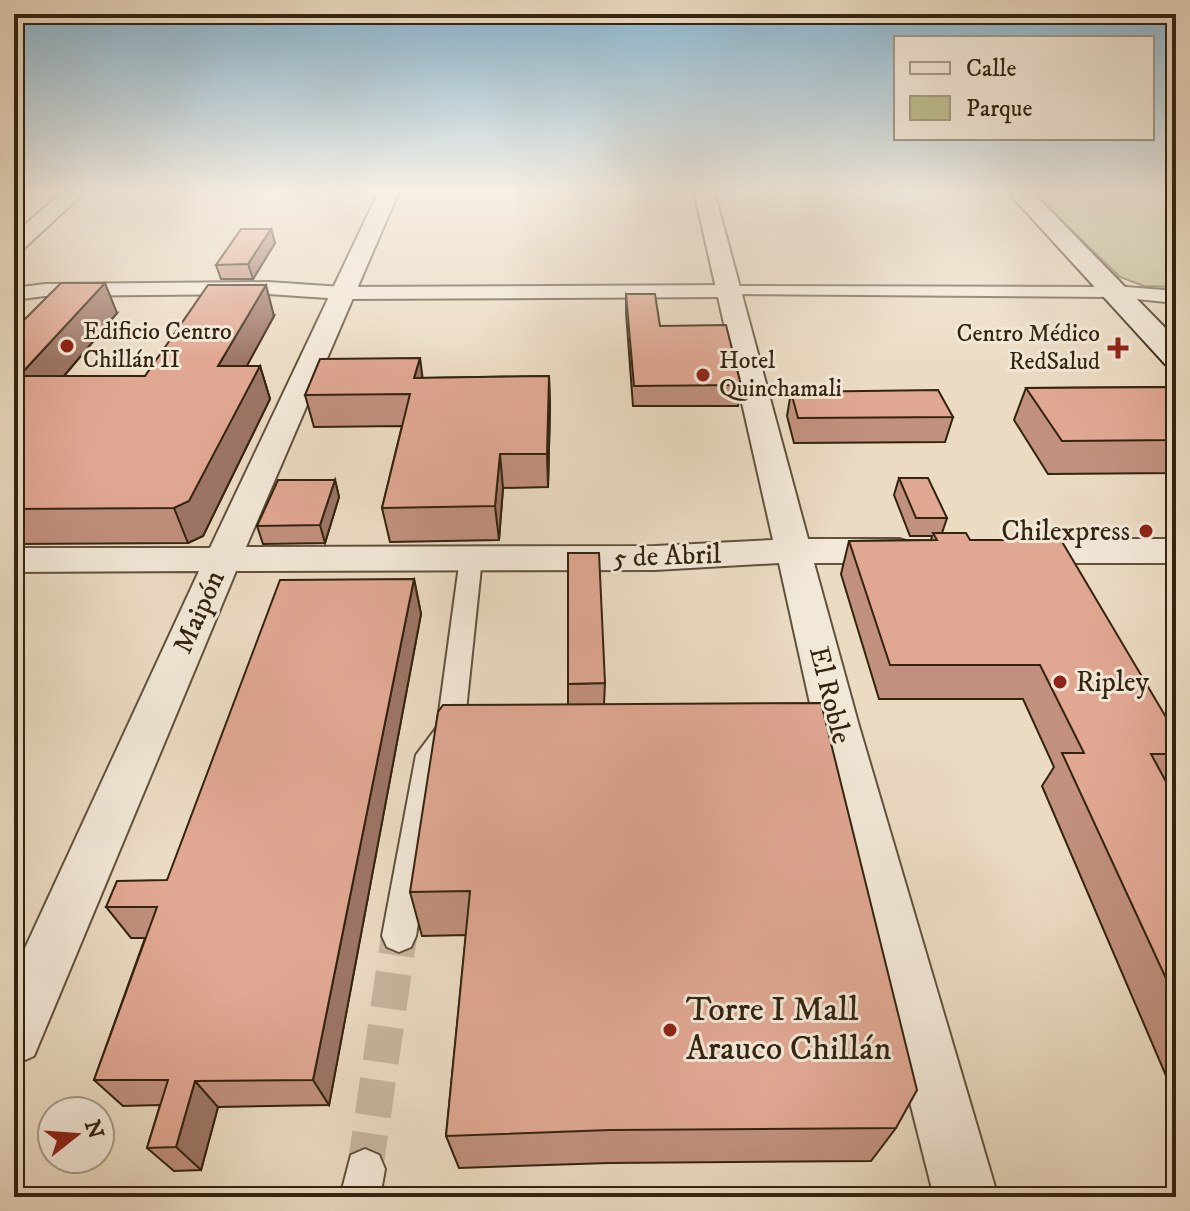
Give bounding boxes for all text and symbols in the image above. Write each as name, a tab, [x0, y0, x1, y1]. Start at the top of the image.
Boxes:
legend	[894, 36, 1154, 140]
text: Calle	[966, 54, 1016, 84]
text: Parque	[966, 94, 1032, 124]
place label: Edificio Centro Chillán II	[83, 317, 232, 375]
place label: Centro Médico RedSalud	[957, 319, 1100, 377]
marker: Edificio Centro Chillán II	[58, 337, 76, 355]
marker: Centro Médico RedSalud	[1107, 337, 1129, 359]
place label: Hotel Quinchamali	[719, 346, 842, 404]
marker: Hotel Quinchamali	[694, 366, 712, 384]
place label: Chilexpress	[1001, 514, 1130, 549]
marker: Chilexpress	[1137, 522, 1155, 540]
street label: 5 de Abril	[612, 537, 722, 575]
street label: Maipón	[165, 565, 233, 659]
street label: El Roble	[801, 643, 859, 747]
place label: Ripley	[1076, 665, 1150, 700]
marker: Ripley	[1051, 673, 1069, 691]
place label: Torre I Mall Arauco Chillán	[686, 989, 892, 1070]
marker: Torre I Mall Arauco Chillán	[661, 1021, 679, 1039]
north arrow	[36, 1095, 116, 1175]
text: N	[78, 1117, 109, 1142]

